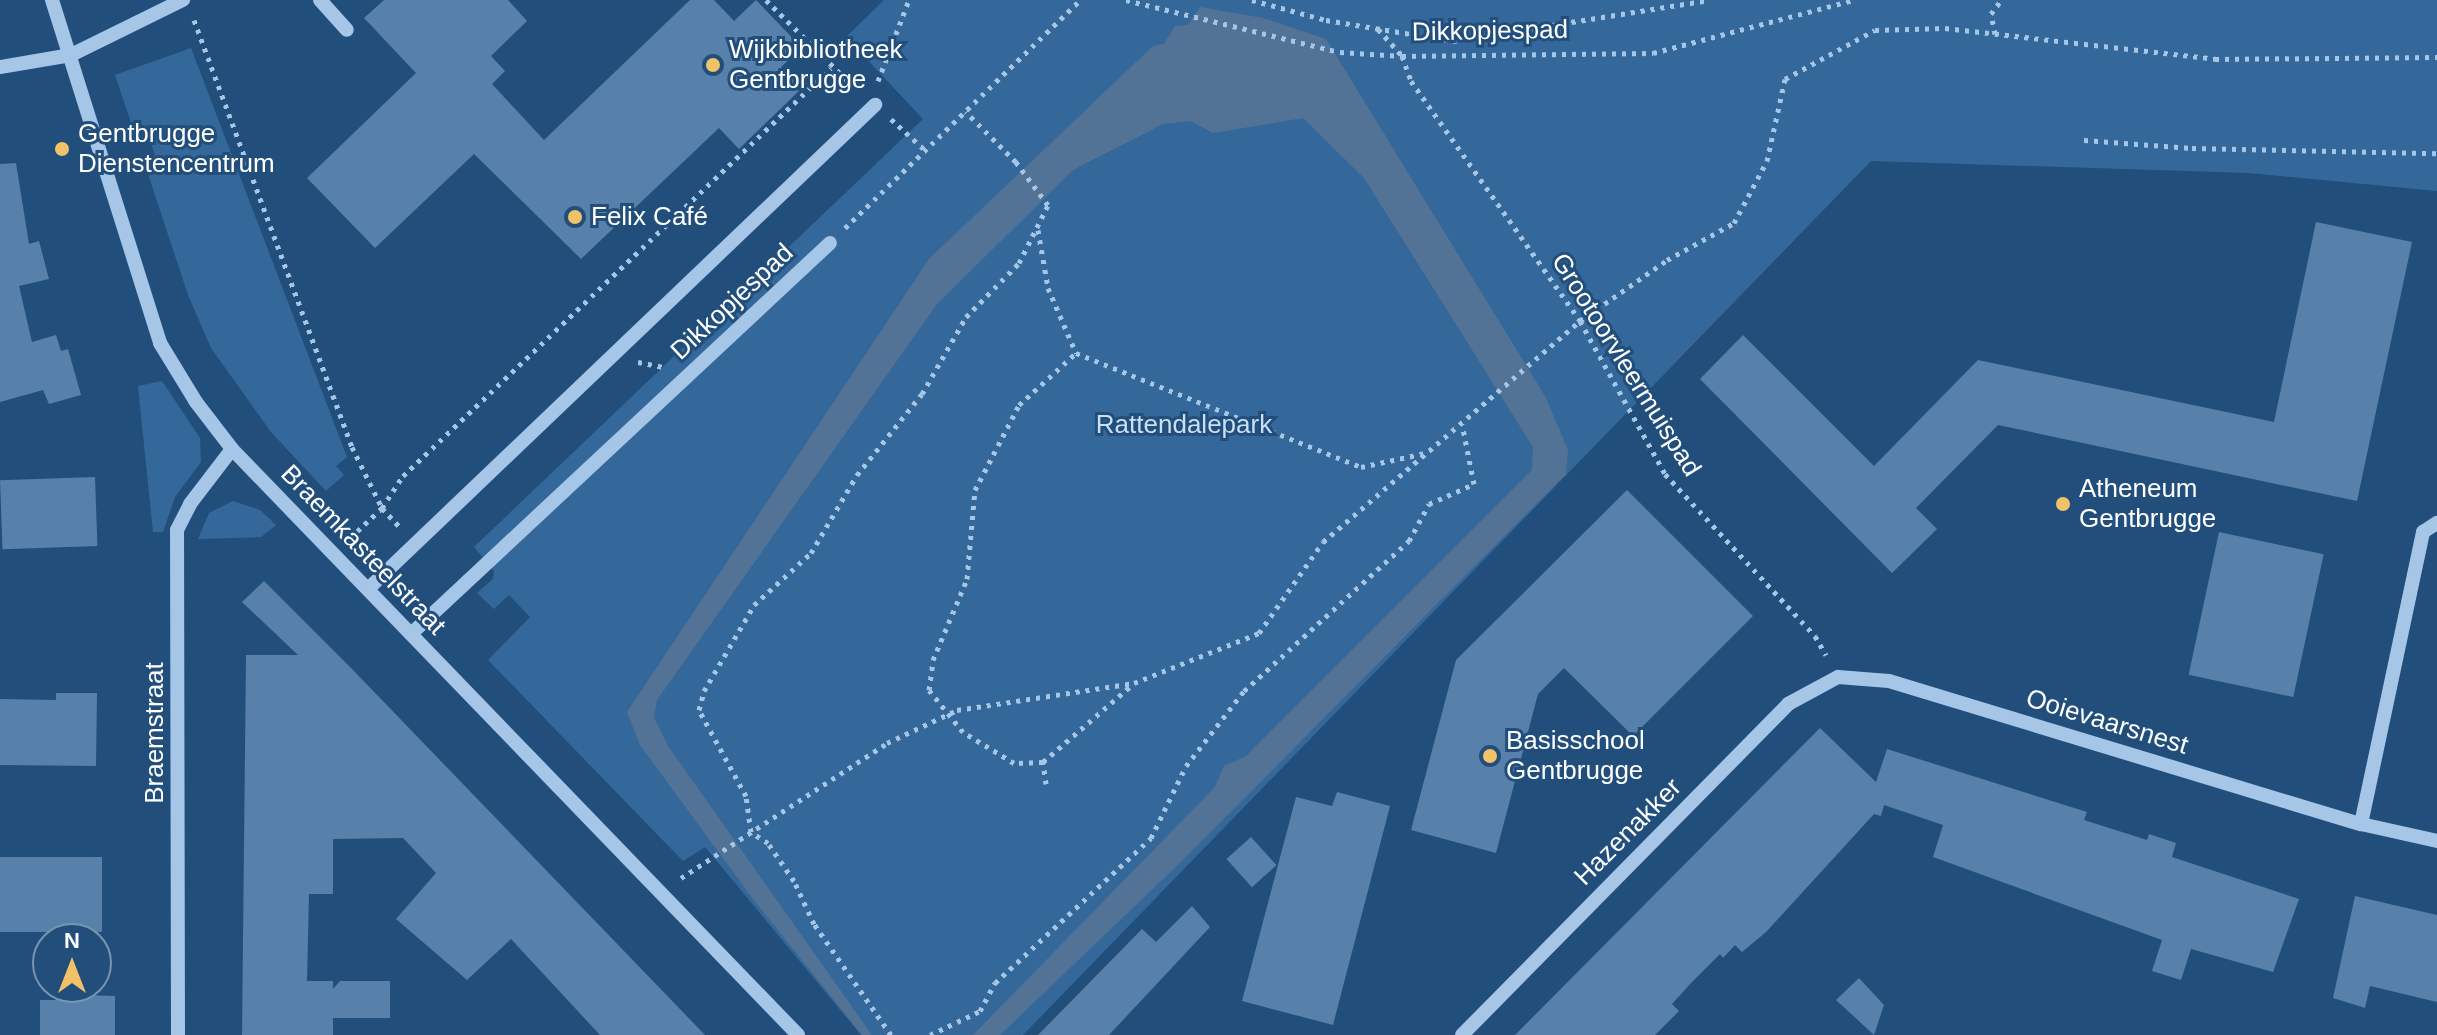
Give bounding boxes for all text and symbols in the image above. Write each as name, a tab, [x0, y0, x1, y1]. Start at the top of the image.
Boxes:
street label: Dikkopjespad	[1412, 14, 1568, 48]
place label: Wijkbibliotheek Gentbrugge	[729, 34, 902, 96]
marker: Wijkbibliotheek Gentbrugge	[704, 56, 722, 74]
place label: Gentbrugge Dienstencentrum	[78, 118, 275, 180]
marker: Gentbrugge Dienstencentrum	[53, 140, 71, 158]
place label: Felix Café	[591, 201, 708, 233]
marker: Felix Café	[566, 208, 584, 226]
street label: Dikkopjespad	[664, 237, 800, 367]
street label: Grootoorvleermuispad	[1545, 248, 1707, 482]
park label: Rattendalepark	[1096, 409, 1272, 441]
street label: Braemkasteelstraat	[274, 459, 452, 641]
place label: Atheneum Gentbrugge	[2079, 473, 2216, 534]
marker: Atheneum Gentbrugge	[2054, 495, 2072, 513]
street label: Braemstraat	[139, 662, 171, 804]
street label: Ooievaarsnest	[2022, 683, 2192, 761]
place label: Basisschool Gentbrugge	[1506, 725, 1645, 786]
marker: Basisschool Gentbrugge	[1481, 747, 1499, 765]
street label: Hazenakker	[1568, 772, 1688, 892]
north arrow	[32, 923, 112, 1003]
text: N	[64, 928, 80, 953]

